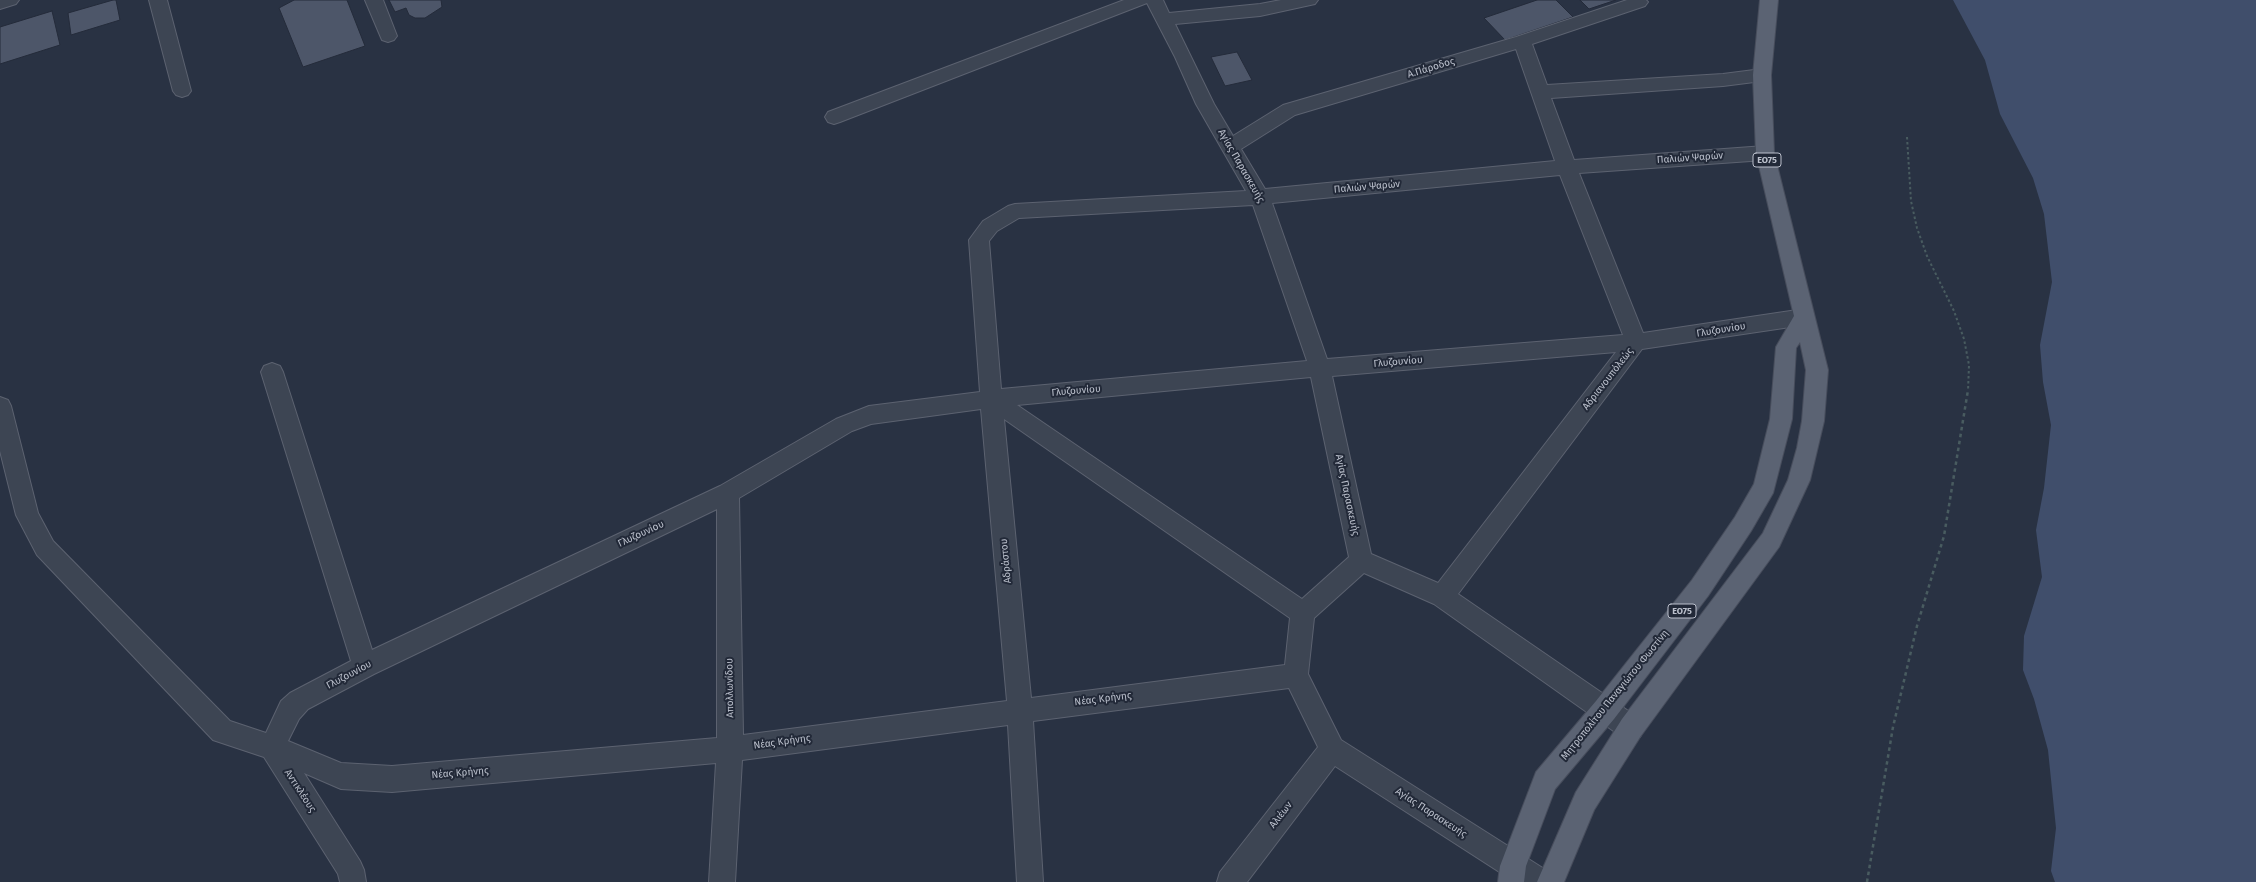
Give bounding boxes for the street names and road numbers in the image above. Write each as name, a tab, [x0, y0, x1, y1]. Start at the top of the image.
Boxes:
street label: Α.Πάροδος	[1406, 55, 1456, 81]
street label: Αγίας Παρασκευής	[1215, 127, 1267, 205]
street label: Παλιών Ψαρών	[1656, 150, 1724, 166]
road number: ΕΟ75	[1753, 153, 1781, 167]
street label: Παλιών Ψαρών	[1333, 178, 1401, 196]
street label: Γλυζουνίου	[1696, 320, 1746, 340]
street label: Αδριανουπόλεώς	[1580, 346, 1636, 412]
street label: Γλυζουνίου	[1373, 354, 1423, 370]
street label: Γλυζουνίου	[1051, 383, 1101, 399]
street label: Αγίας Παρασκευής	[1333, 453, 1361, 537]
street label: Γλυζουνίου	[616, 518, 666, 550]
street label: Αδράστου	[998, 538, 1014, 584]
road number: ΕΟ75	[1668, 604, 1696, 618]
street label: Μητροπολίτου Παναγιώτου Φωστίνη	[1559, 627, 1671, 763]
street label: Γλυζουνίου	[324, 658, 374, 692]
street label: Απολλωνίδου	[723, 658, 737, 718]
street label: Νέας Κρήνης	[1074, 690, 1132, 708]
street label: Νέας Κρήνης	[753, 732, 811, 752]
street label: Νέας Κρήνης	[431, 765, 489, 781]
street label: Αντικλέους	[282, 767, 318, 815]
street label: Αγίας Παρασκευής	[1393, 785, 1469, 841]
street label: Αλιέων	[1267, 799, 1295, 831]

